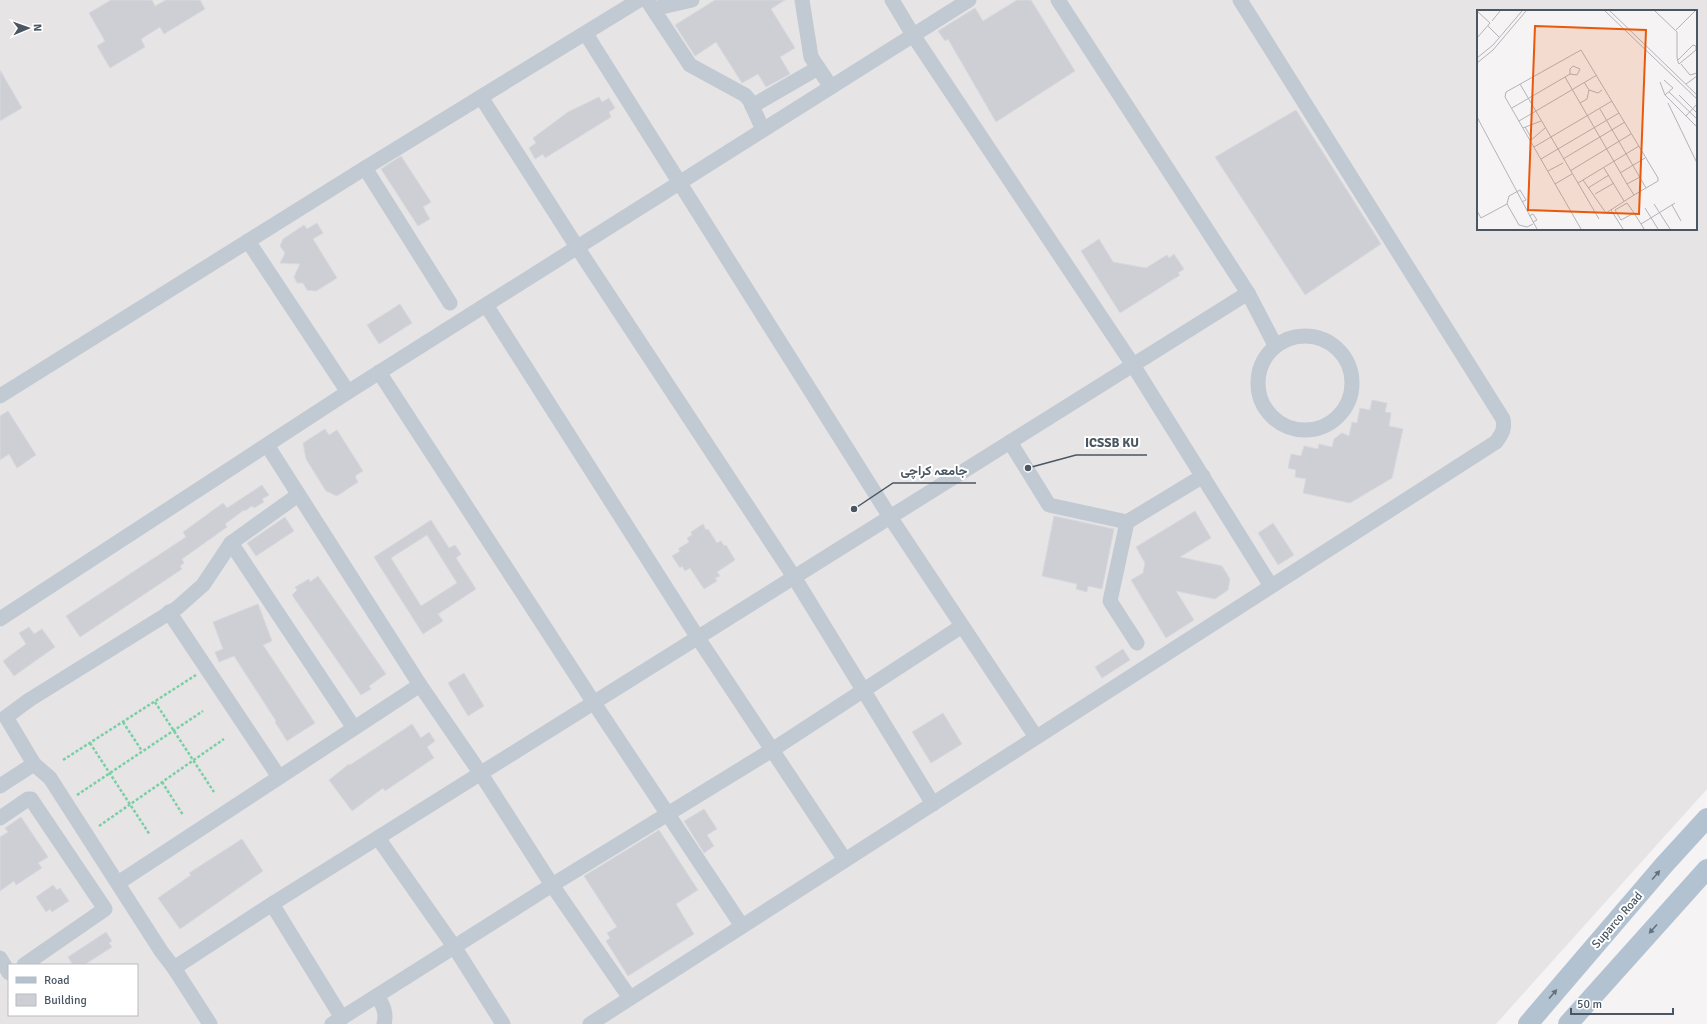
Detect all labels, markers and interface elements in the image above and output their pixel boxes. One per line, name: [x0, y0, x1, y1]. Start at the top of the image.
north arrow: [8, 8, 48, 48]
inset map: [1477, 10, 1697, 230]
text: N: [31, 24, 44, 32]
callout: ICSSB KU: [1076, 430, 1147, 455]
text: ICSSB KU: [1085, 435, 1139, 451]
callout: جامعہ کراچی: [893, 458, 976, 483]
text: جامعہ کراچی: [901, 463, 968, 480]
one-way arrow: [1652, 869, 1661, 880]
street label: Suparco Road: [1589, 889, 1646, 952]
one-way arrow: [1648, 924, 1658, 934]
legend: [8, 964, 138, 1016]
text: Road: [44, 973, 70, 988]
one-way arrow: [1548, 990, 1557, 999]
scale bar: [1571, 990, 1673, 1016]
text: Building: [44, 993, 87, 1008]
text: 50 m: [1577, 997, 1602, 1012]

